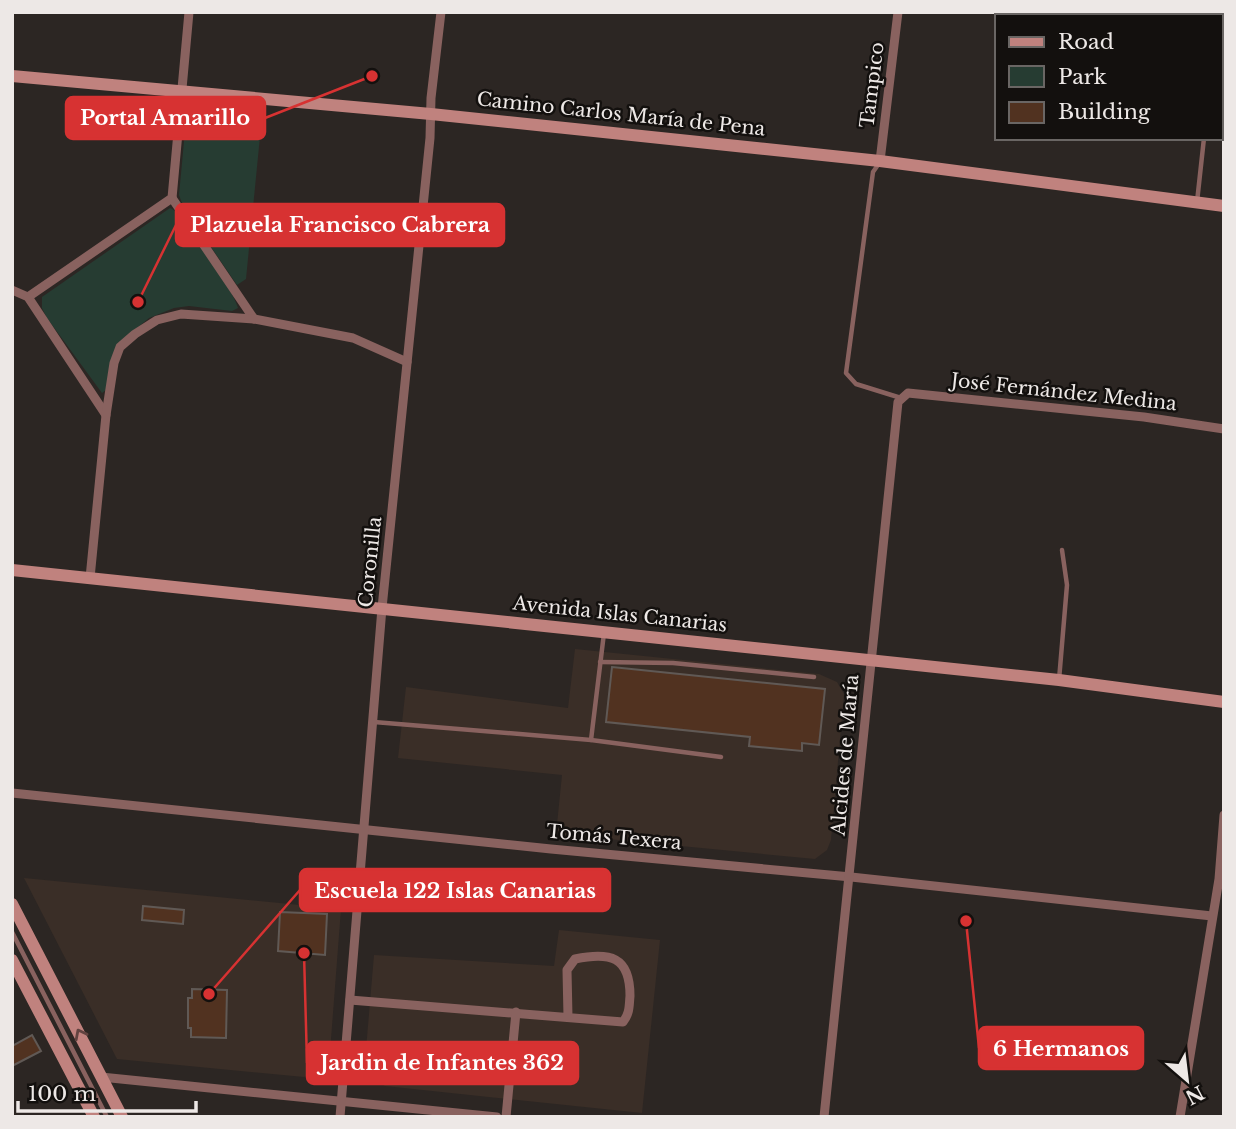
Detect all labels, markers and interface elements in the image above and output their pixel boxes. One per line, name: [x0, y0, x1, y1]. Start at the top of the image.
legend: [995, 14, 1222, 140]
text: Road: [1058, 29, 1114, 55]
street label: Tampico: [855, 41, 889, 129]
text: Park: [1058, 64, 1107, 90]
street label: Camino Carlos María de Pena: [476, 87, 767, 141]
callout: Portal Amarillo: [66, 97, 265, 139]
text: Building: [1058, 99, 1151, 125]
text: Portal Amarillo: [80, 105, 250, 131]
callout: Plazuela Francisco Cabrera: [176, 204, 504, 246]
text: Plazuela Francisco Cabrera: [190, 212, 490, 238]
street label: José Fernández Medina: [947, 368, 1178, 415]
street label: Coronilla: [354, 515, 386, 609]
street label: Avenida Islas Canarias: [511, 591, 728, 637]
street label: Alcides de María: [826, 673, 864, 838]
street label: Tomás Texera: [545, 820, 683, 854]
callout: Escuela 122 Islas Canarias: [300, 869, 610, 911]
text: Escuela 122 Islas Canarias: [314, 878, 596, 904]
callout: 6 Hermanos: [979, 1027, 1143, 1069]
one-way arrow: [74, 1029, 88, 1042]
text: 6 Hermanos: [993, 1036, 1129, 1062]
callout: Jardin de Infantes 362: [307, 1042, 578, 1084]
north arrow: [1152, 1045, 1222, 1115]
text: Jardin de Infantes 362: [316, 1050, 564, 1076]
scale bar: [18, 1070, 196, 1114]
text: N: [1181, 1080, 1208, 1109]
text: 100 m: [28, 1081, 96, 1107]

